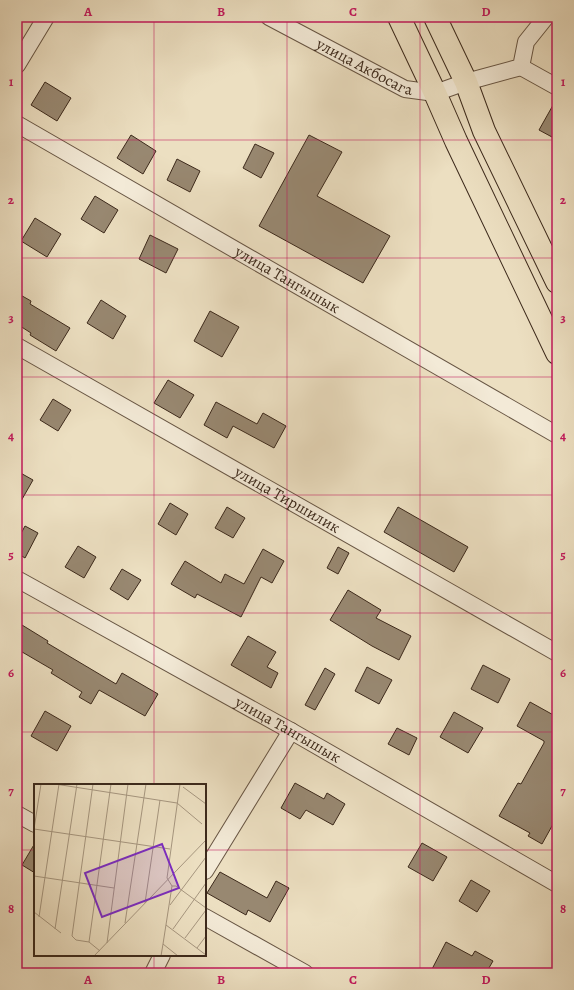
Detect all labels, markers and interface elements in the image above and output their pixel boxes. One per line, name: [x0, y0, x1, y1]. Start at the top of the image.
text: A: [83, 3, 93, 20]
text: B: [217, 3, 225, 20]
text: C: [349, 3, 357, 20]
text: D: [481, 3, 491, 20]
street label: улица Акбосага: [312, 33, 414, 101]
text: 1: [9, 73, 14, 90]
text: 1: [561, 73, 566, 90]
text: 2: [8, 191, 15, 208]
text: 2: [560, 191, 567, 208]
street label: улица Тангышык: [230, 240, 344, 319]
text: 3: [8, 309, 14, 326]
text: 3: [560, 309, 566, 326]
text: 4: [8, 427, 14, 444]
text: 4: [560, 427, 566, 444]
street label: улица Тиршилик: [230, 460, 344, 538]
text: 5: [8, 546, 14, 563]
text: 5: [560, 546, 566, 563]
text: 6: [8, 664, 14, 681]
text: 6: [560, 664, 566, 681]
street label: улица Тангышык: [230, 691, 345, 768]
text: 7: [8, 782, 14, 799]
text: 7: [560, 782, 566, 799]
inset map: [34, 784, 206, 956]
text: 8: [8, 900, 14, 917]
text: 8: [560, 900, 566, 917]
text: A: [83, 971, 93, 988]
text: B: [217, 971, 225, 988]
text: C: [349, 971, 357, 988]
text: D: [481, 971, 491, 988]

